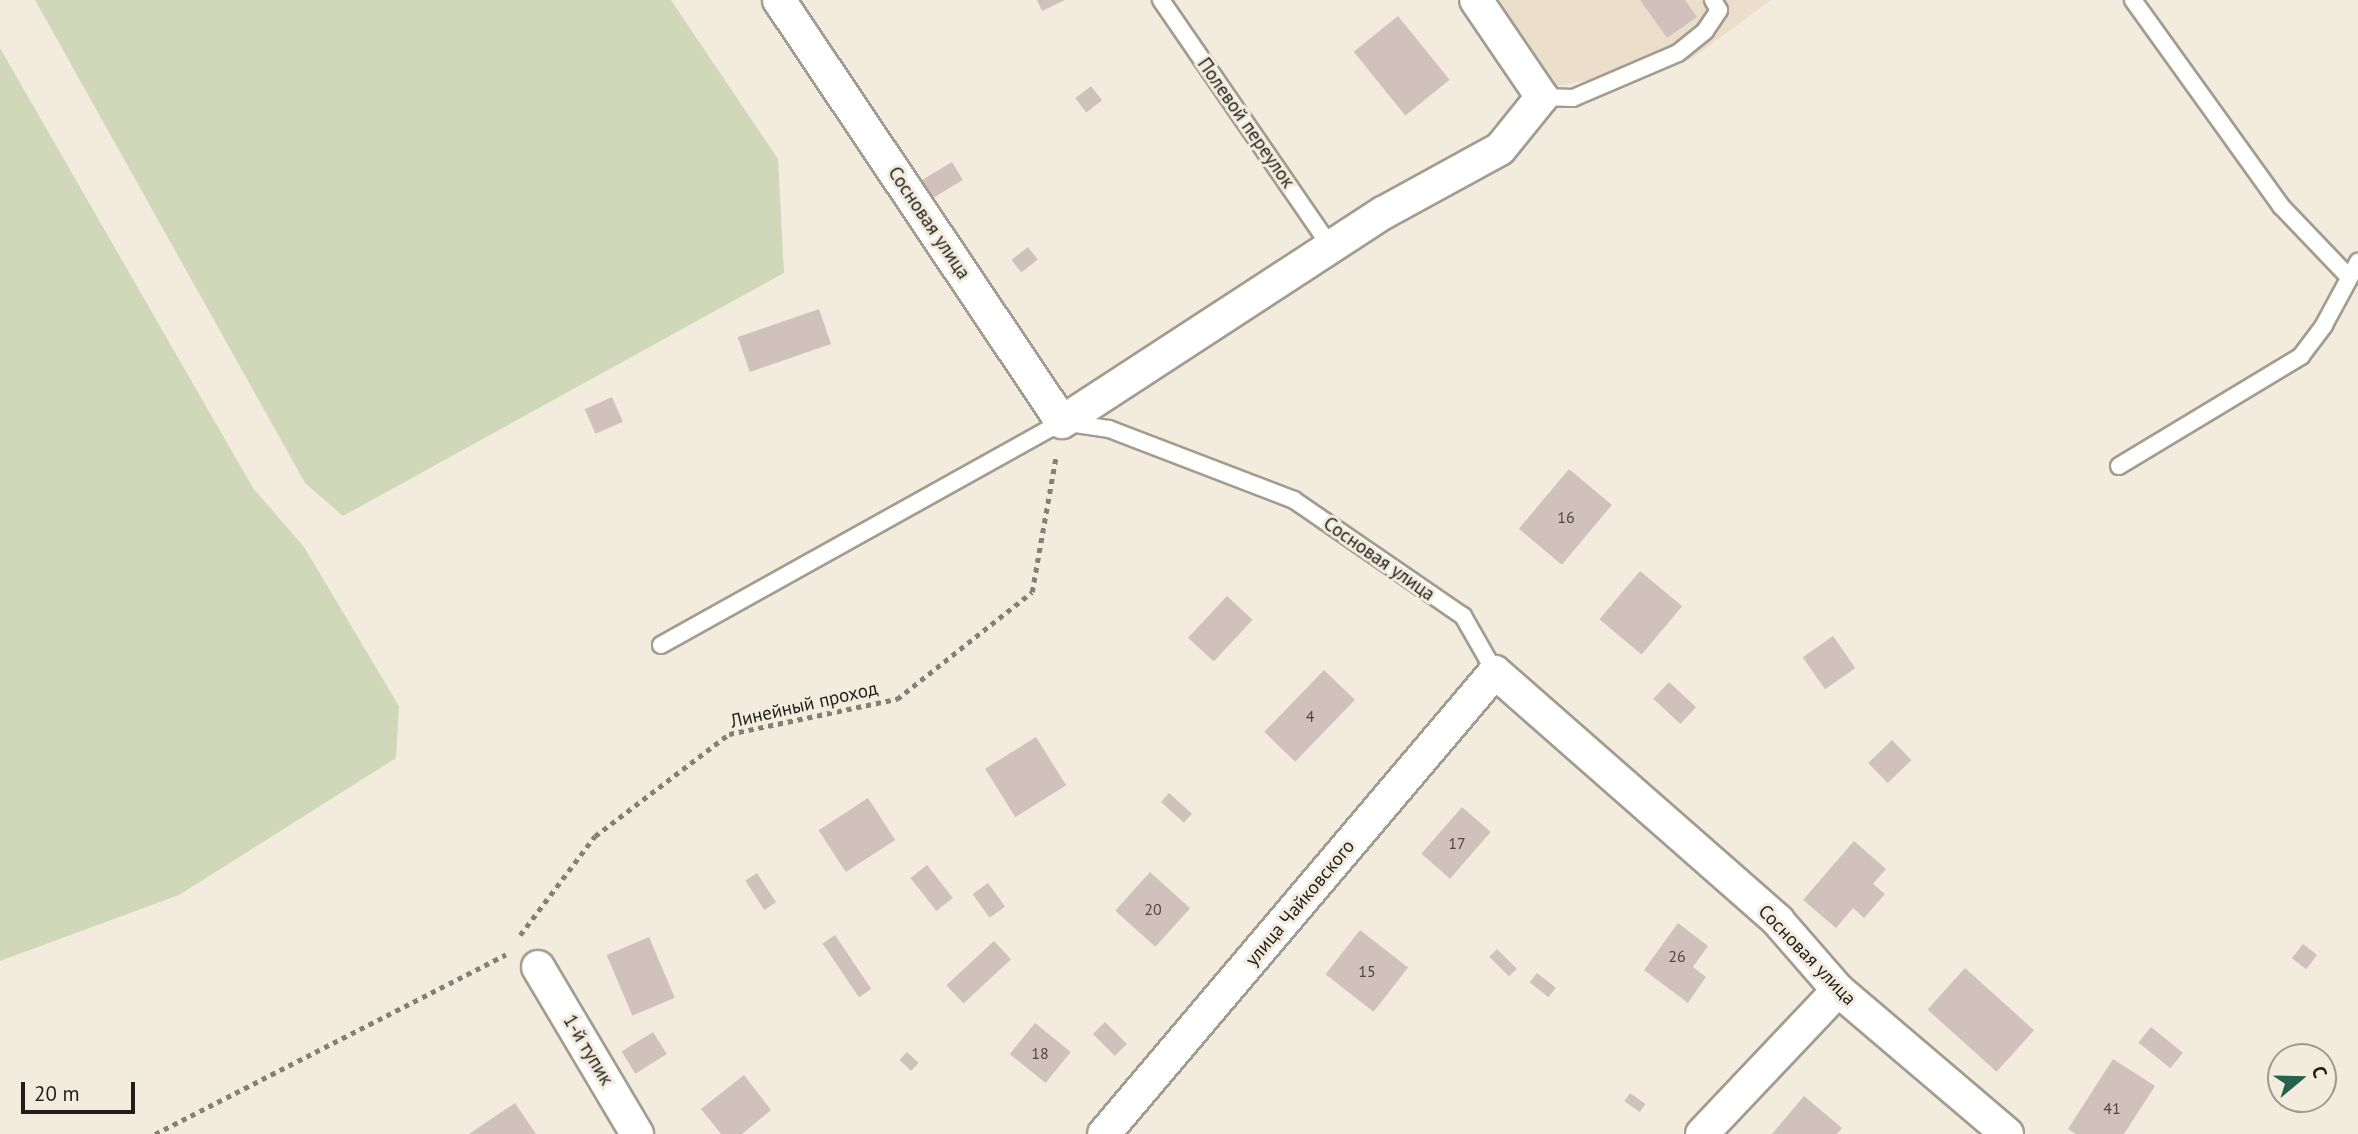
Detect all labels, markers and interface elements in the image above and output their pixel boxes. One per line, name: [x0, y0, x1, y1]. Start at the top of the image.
street label: Полевой переулок: [1193, 53, 1299, 193]
street label: Сосновая улица: [883, 162, 975, 284]
house number: 16: [1557, 507, 1575, 527]
street label: Сосновая улица: [1319, 512, 1439, 606]
street label: Линейный проход: [728, 677, 880, 733]
house number: 4: [1306, 706, 1314, 726]
house number: 17: [1448, 833, 1466, 853]
street label: улица Чайковского: [1241, 835, 1359, 971]
house number: 20: [1144, 899, 1162, 919]
street label: Сосновая улица: [1753, 900, 1861, 1010]
house number: 26: [1668, 946, 1686, 966]
house number: 15: [1358, 961, 1376, 981]
street label: 1-й тупик: [558, 1010, 618, 1090]
house number: 18: [1031, 1043, 1049, 1063]
north arrow: [2267, 1043, 2337, 1113]
text: С: [2307, 1063, 2333, 1081]
scale bar: [24, 1068, 138, 1112]
text: 20 m: [34, 1080, 80, 1107]
house number: 41: [2103, 1098, 2121, 1118]

